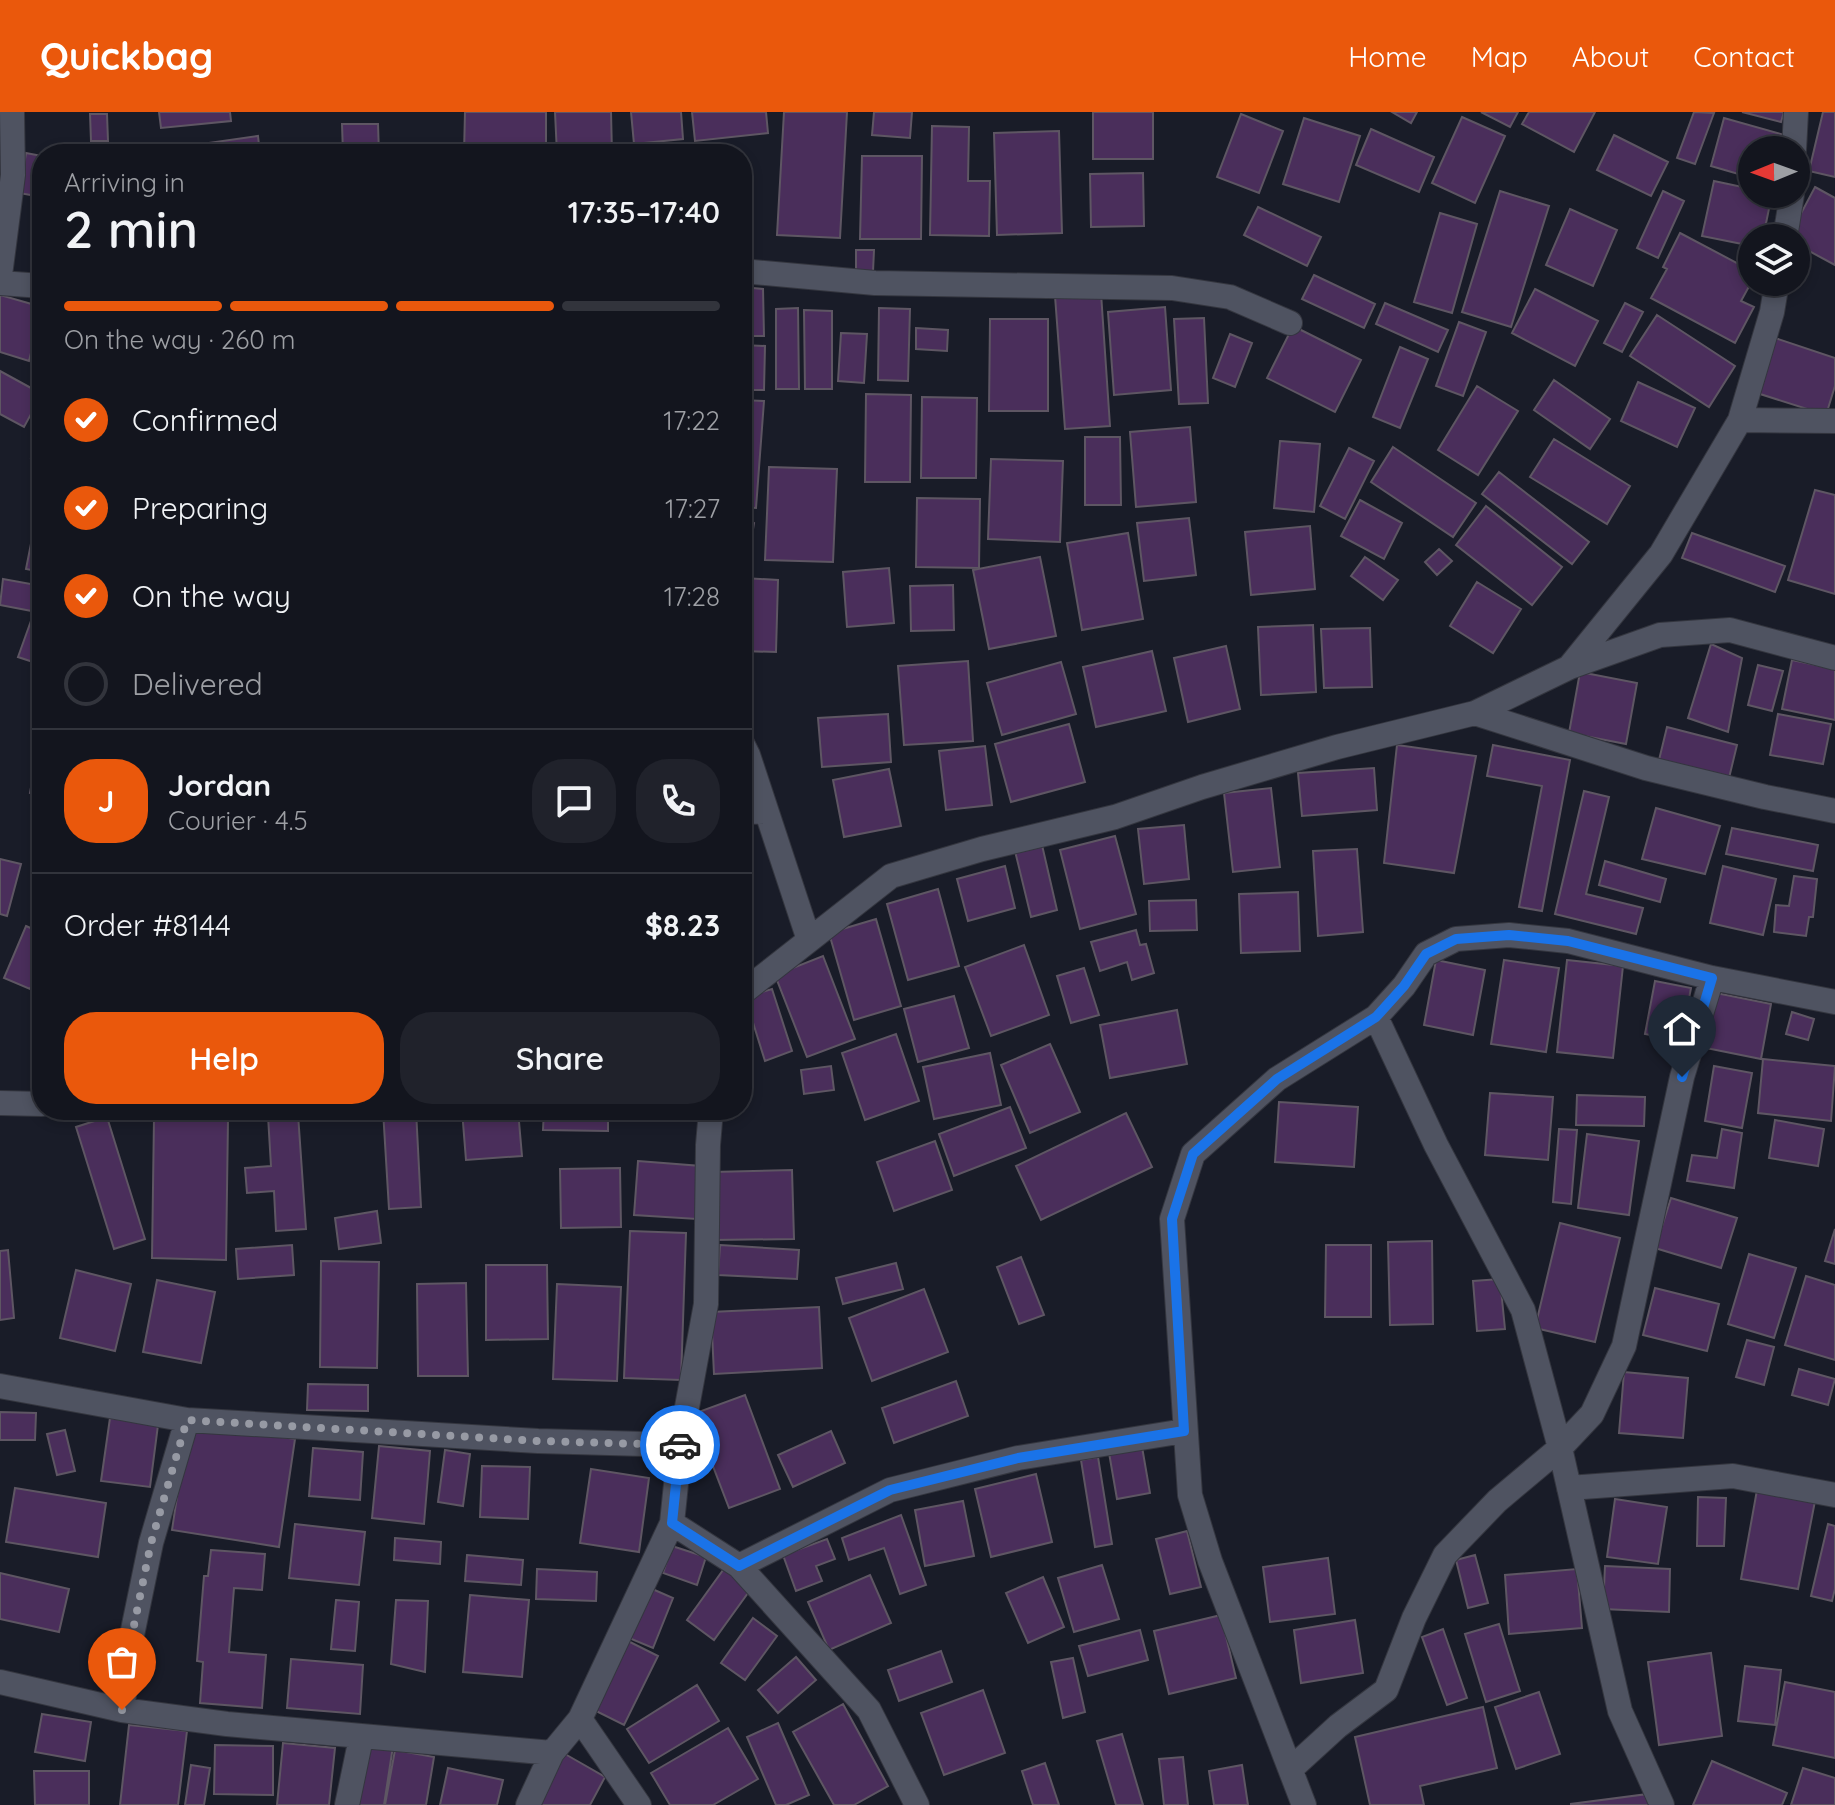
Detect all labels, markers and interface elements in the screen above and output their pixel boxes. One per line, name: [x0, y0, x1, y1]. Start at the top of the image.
text: Quickbag: [40, 32, 213, 80]
text: Home: [1348, 39, 1427, 74]
text: Map: [1471, 39, 1528, 74]
text: About: [1572, 39, 1649, 74]
text: Contact: [1693, 39, 1795, 74]
north arrow: [1738, 136, 1810, 208]
map controls: [1738, 136, 1810, 296]
text: Arriving in: [64, 166, 185, 199]
text: 17:35–17:40: [568, 193, 720, 231]
text: 2 min: [64, 196, 198, 261]
button: layers: [1738, 224, 1810, 296]
text: On the way · 260 m: [64, 323, 296, 356]
icon: check: [64, 398, 108, 442]
text: Confirmed: [132, 401, 278, 439]
text: 17:22: [663, 404, 720, 437]
icon: check: [64, 486, 108, 530]
text: Preparing: [132, 489, 268, 527]
text: 17:27: [665, 492, 720, 525]
icon: check: [64, 574, 108, 618]
text: On the way: [132, 577, 291, 615]
text: 17:28: [664, 580, 720, 613]
text: Delivered: [132, 665, 263, 703]
button: chat: [532, 759, 616, 843]
button: phone: [636, 759, 720, 843]
text: Jordan: [168, 766, 271, 804]
text: J: [98, 782, 114, 820]
text: Courier · 4.5: [168, 804, 308, 837]
text: Order #8144: [64, 906, 231, 944]
text: $8.23: [645, 906, 720, 944]
pin: [1648, 995, 1716, 1077]
icon: home: [1660, 1007, 1704, 1051]
button: Help: [64, 1012, 384, 1104]
button: Share: [400, 1012, 720, 1104]
courier: [640, 1405, 720, 1485]
icon: car: [658, 1423, 702, 1467]
pin: [88, 1628, 156, 1710]
icon: bag: [100, 1640, 144, 1684]

